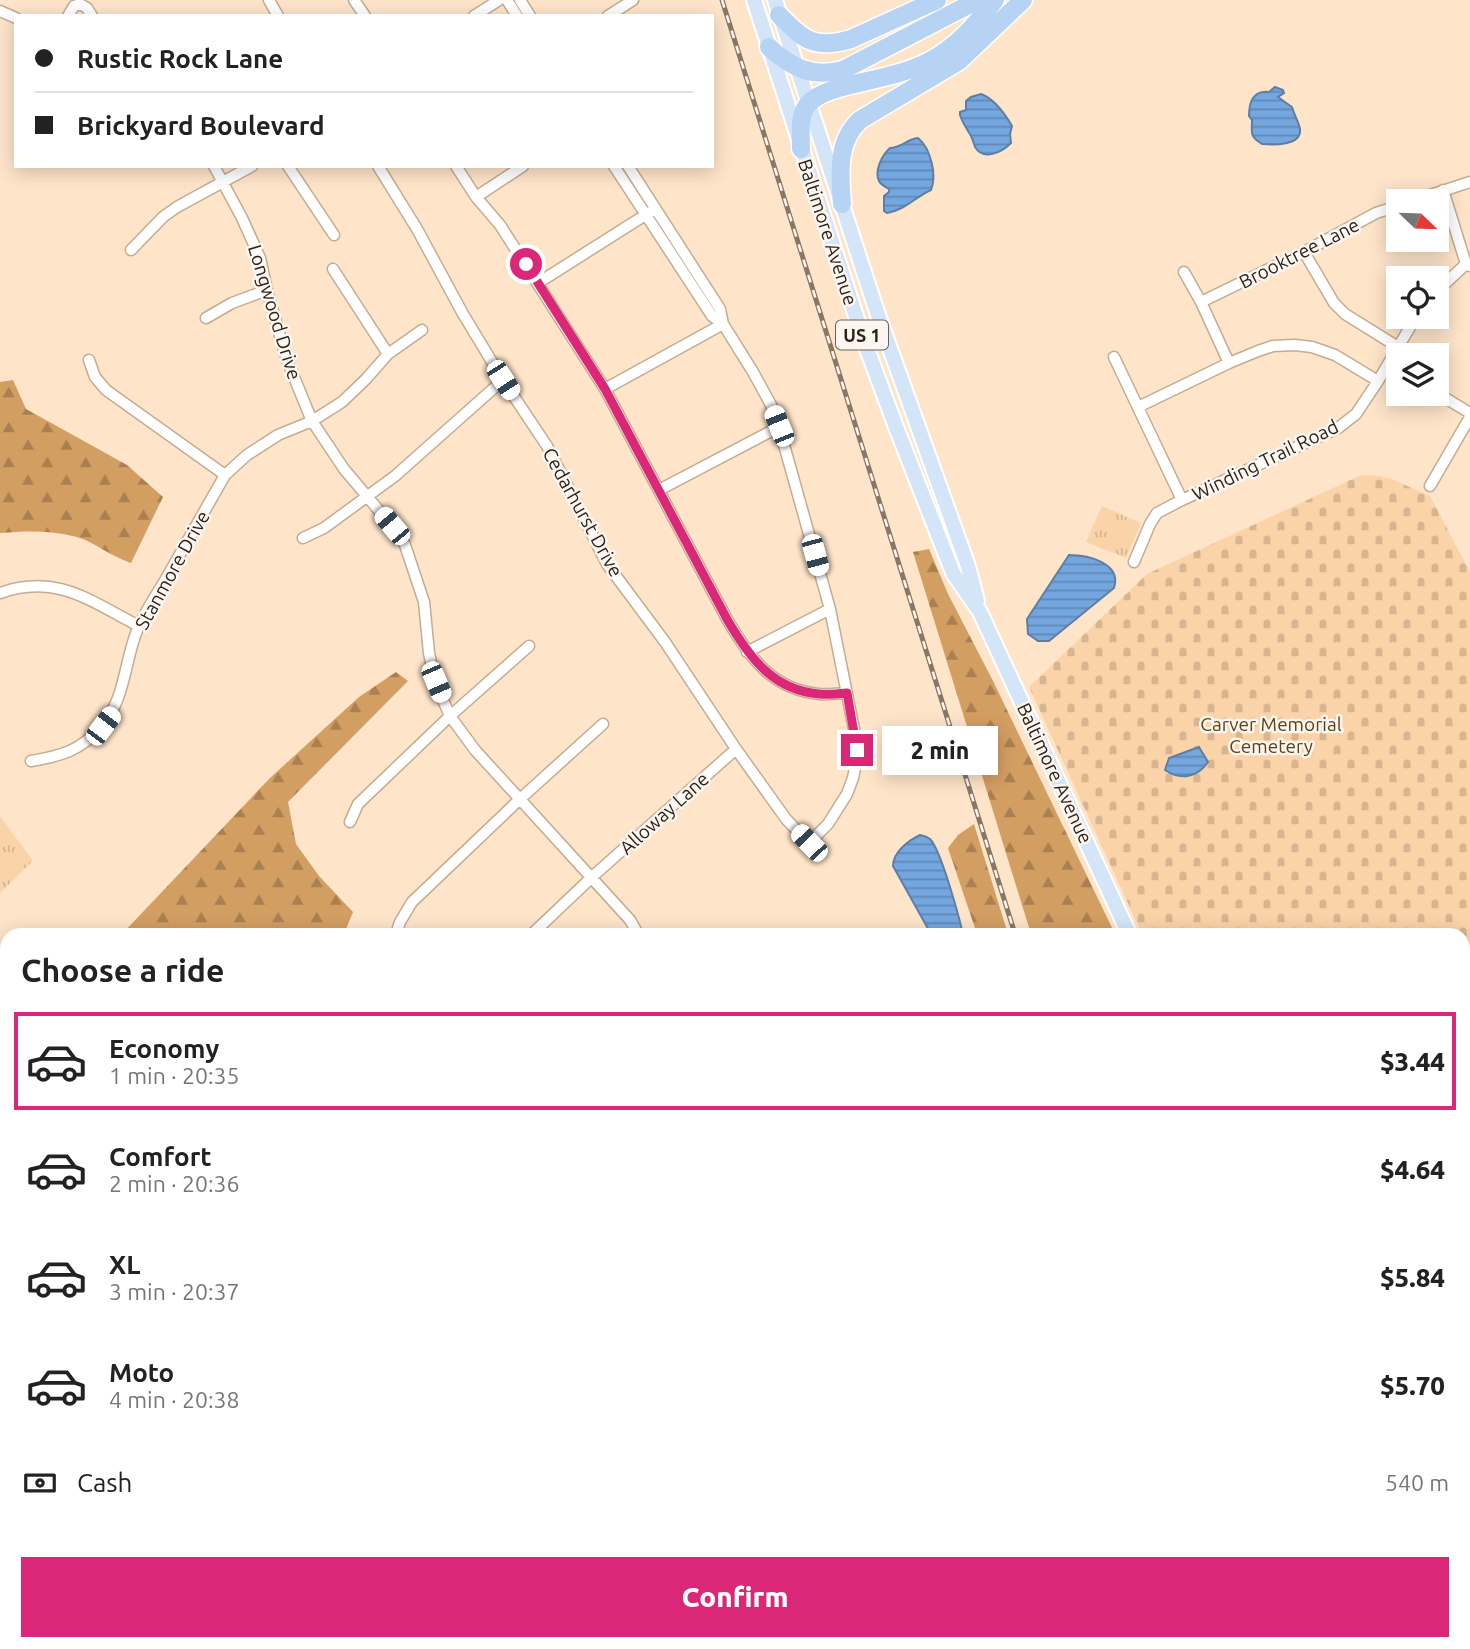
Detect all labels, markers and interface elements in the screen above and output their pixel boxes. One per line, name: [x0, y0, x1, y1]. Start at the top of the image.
text: Rustic Rock Lane: [77, 44, 283, 73]
text: Brickyard Boulevard: [77, 111, 325, 140]
street label: Baltimore Avenue: [794, 156, 862, 308]
north arrow: [1386, 189, 1449, 252]
map controls: [1386, 189, 1449, 406]
street label: Brooktree Lane: [1235, 213, 1363, 293]
street label: Longwood Drive: [244, 242, 306, 382]
route start: [510, 248, 542, 280]
button: locate: [1386, 266, 1449, 329]
road number: US 1: [836, 320, 888, 349]
button: layers: [1386, 343, 1449, 406]
car: [483, 357, 524, 403]
car: [762, 403, 797, 449]
street label: Winding Trail Road: [1188, 415, 1342, 505]
street label: Cedarhurst Drive: [538, 444, 628, 580]
car: [371, 503, 414, 549]
street label: Stanmore Drive: [130, 507, 214, 633]
car: [800, 532, 831, 578]
car: [419, 659, 454, 705]
street label: Baltimore Avenue: [1013, 699, 1097, 847]
car: [82, 703, 125, 749]
park label: Carver Memorial Cemetery: [1200, 713, 1342, 757]
callout: 2 min: [882, 726, 997, 774]
route end: [841, 734, 873, 766]
text: 2 min: [911, 738, 969, 763]
street label: Alloway Lane: [615, 767, 713, 859]
car: [787, 821, 832, 865]
text: Choose a ride: [21, 952, 224, 988]
icon: car: [25, 1030, 88, 1093]
text: Economy: [109, 1034, 219, 1063]
text: $3.44: [1380, 1047, 1445, 1076]
text: 1 min · 20:35: [109, 1063, 240, 1088]
icon: car: [25, 1138, 88, 1201]
text: Comfort: [109, 1142, 212, 1171]
text: $4.64: [1380, 1155, 1445, 1184]
text: 2 min · 20:36: [109, 1171, 240, 1196]
icon: car: [25, 1246, 88, 1309]
text: XL: [109, 1250, 140, 1279]
text: $5.84: [1380, 1263, 1445, 1292]
text: 3 min · 20:37: [109, 1279, 240, 1304]
icon: car: [25, 1354, 88, 1417]
text: Moto: [109, 1358, 174, 1387]
text: $5.70: [1380, 1371, 1445, 1400]
text: 4 min · 20:38: [109, 1387, 240, 1412]
icon: cash: [21, 1464, 59, 1502]
text: Cash: [77, 1468, 132, 1497]
text: 540 m: [1385, 1470, 1449, 1495]
button: Confirm: [21, 1557, 1449, 1637]

